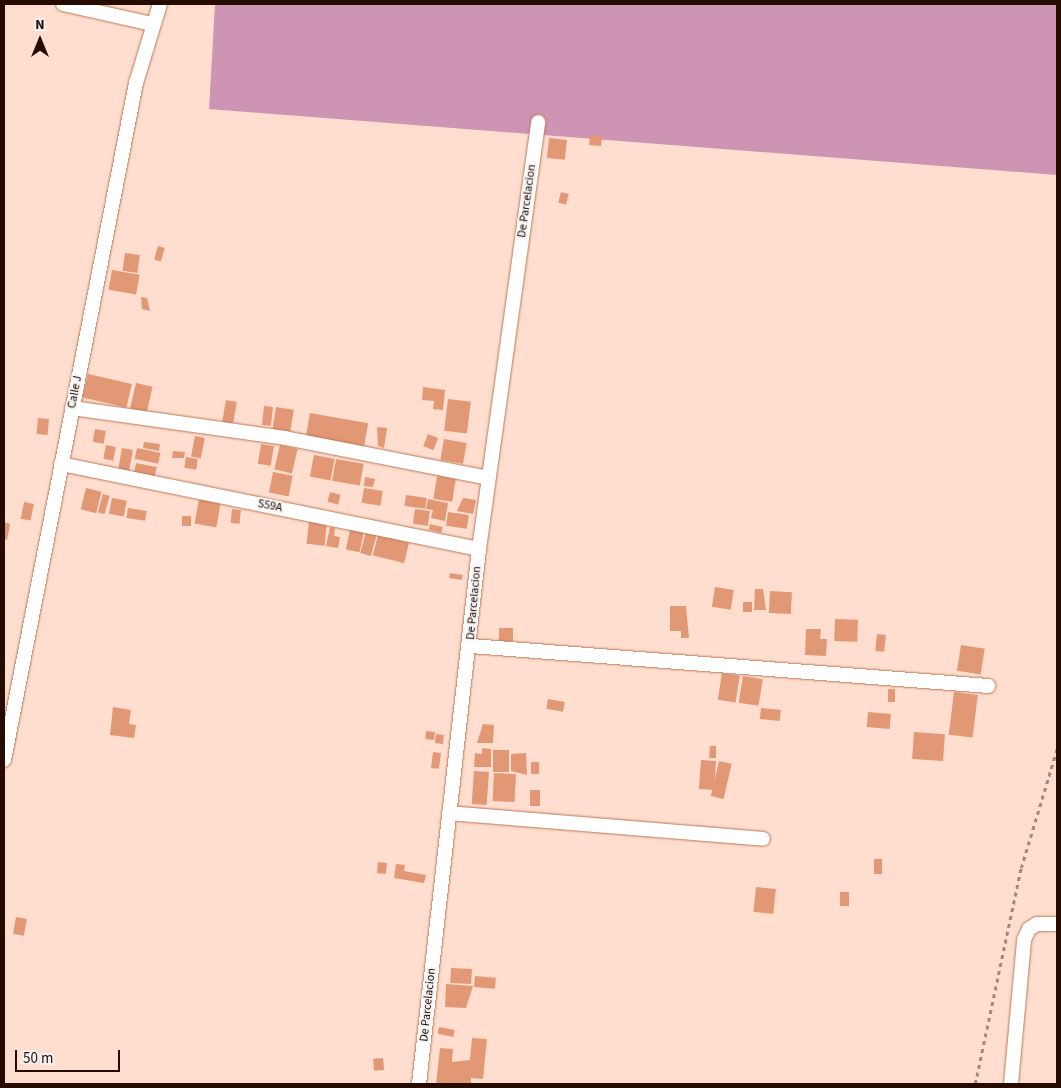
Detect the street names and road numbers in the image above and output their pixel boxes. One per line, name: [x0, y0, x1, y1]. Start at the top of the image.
street label: De Parcelacion: [515, 163, 539, 239]
street label: Calle J: [65, 374, 85, 410]
street label: S59A: [256, 497, 284, 515]
street label: De Parcelacion: [464, 566, 484, 640]
street label: De Parcelacion: [417, 968, 439, 1042]

